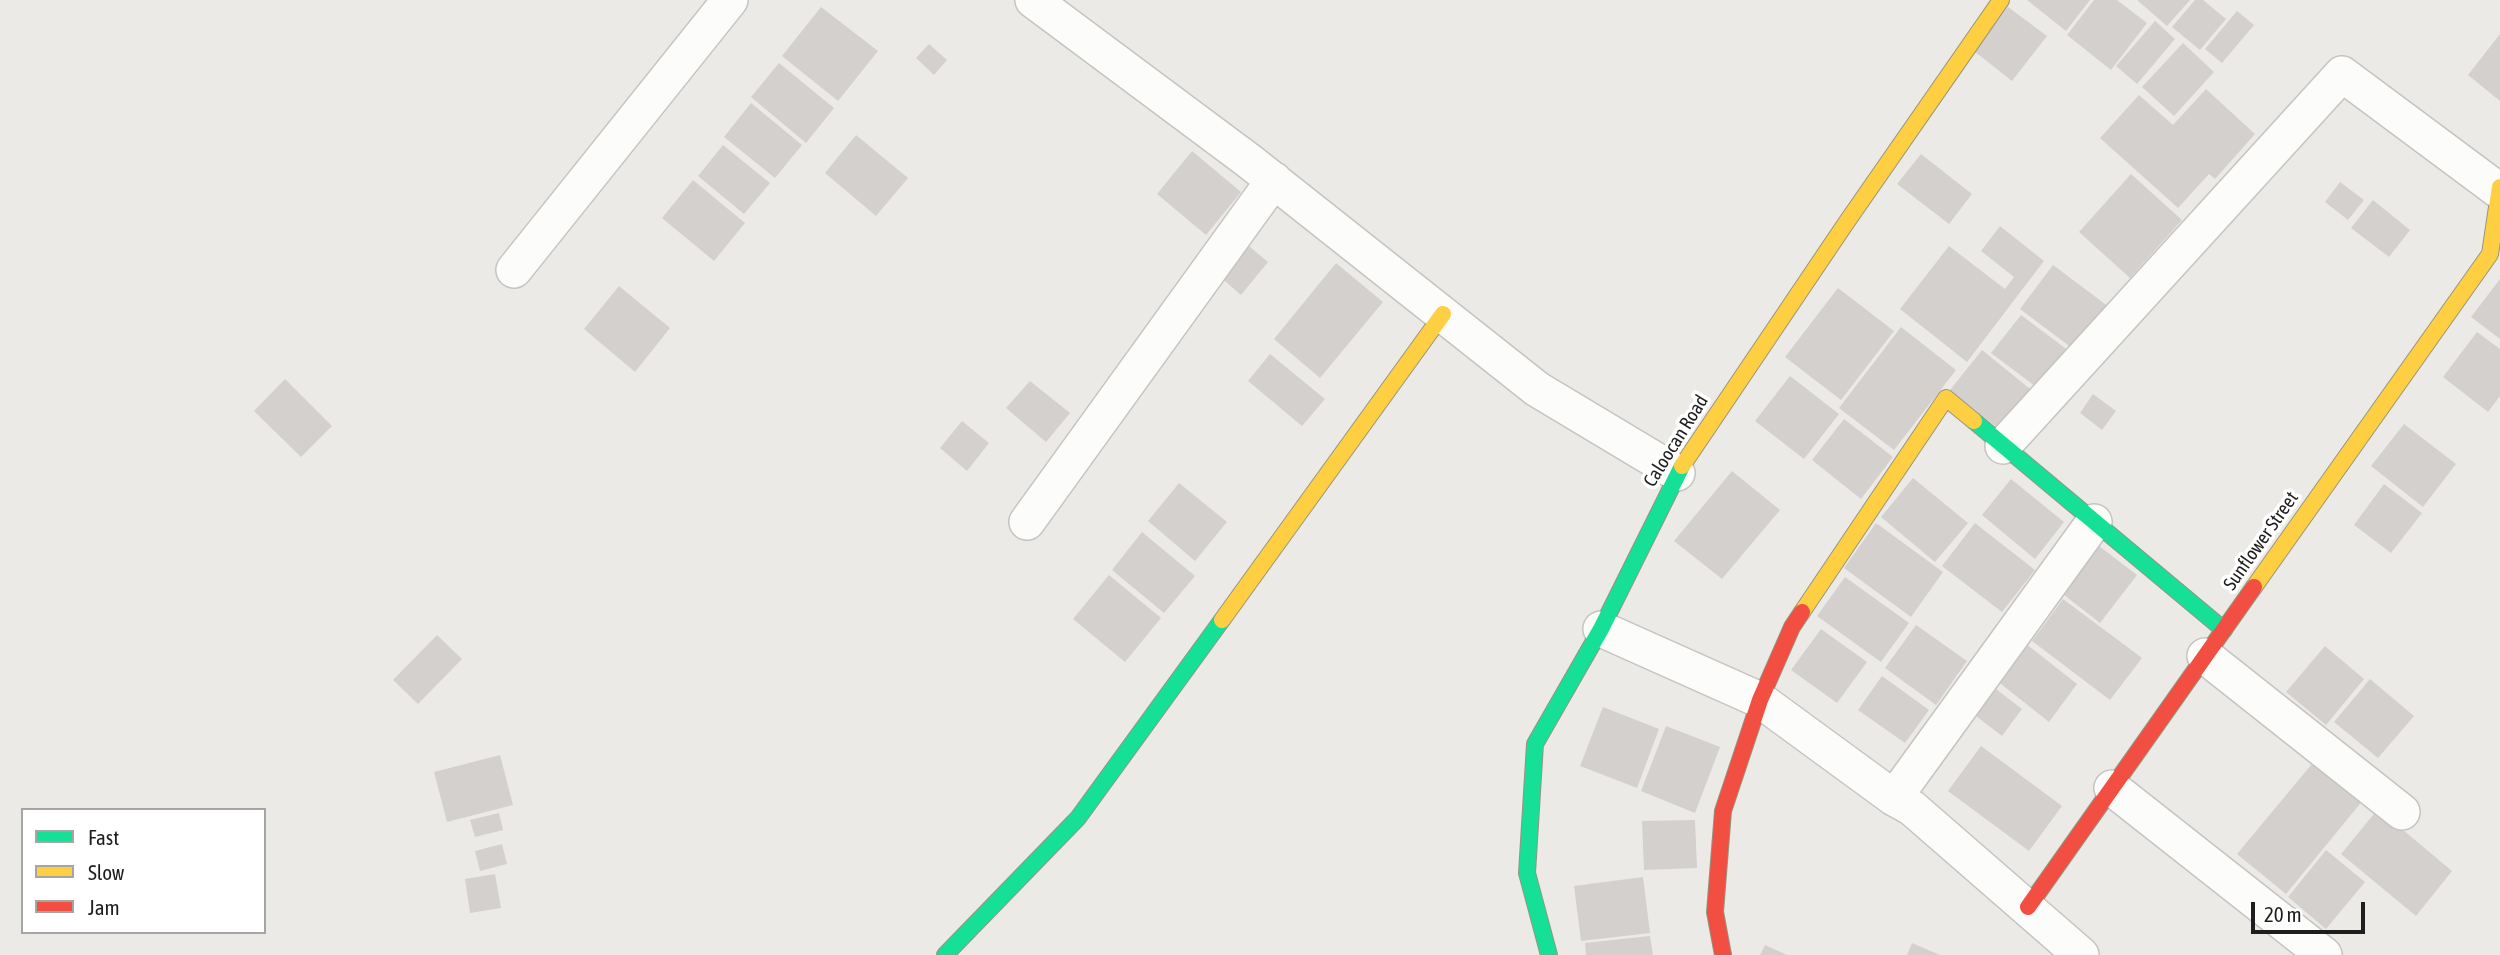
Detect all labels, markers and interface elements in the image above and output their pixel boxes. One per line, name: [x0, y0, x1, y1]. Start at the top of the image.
street label: Caloocan Road: [1639, 391, 1713, 491]
street label: Sunflower Street: [2219, 487, 2303, 595]
legend: [21, 808, 266, 934]
text: Fast: [88, 825, 119, 849]
text: Slow: [88, 860, 124, 884]
scale bar: [2255, 888, 2369, 932]
text: Jam: [88, 895, 120, 919]
text: 20 m: [2264, 902, 2302, 926]

